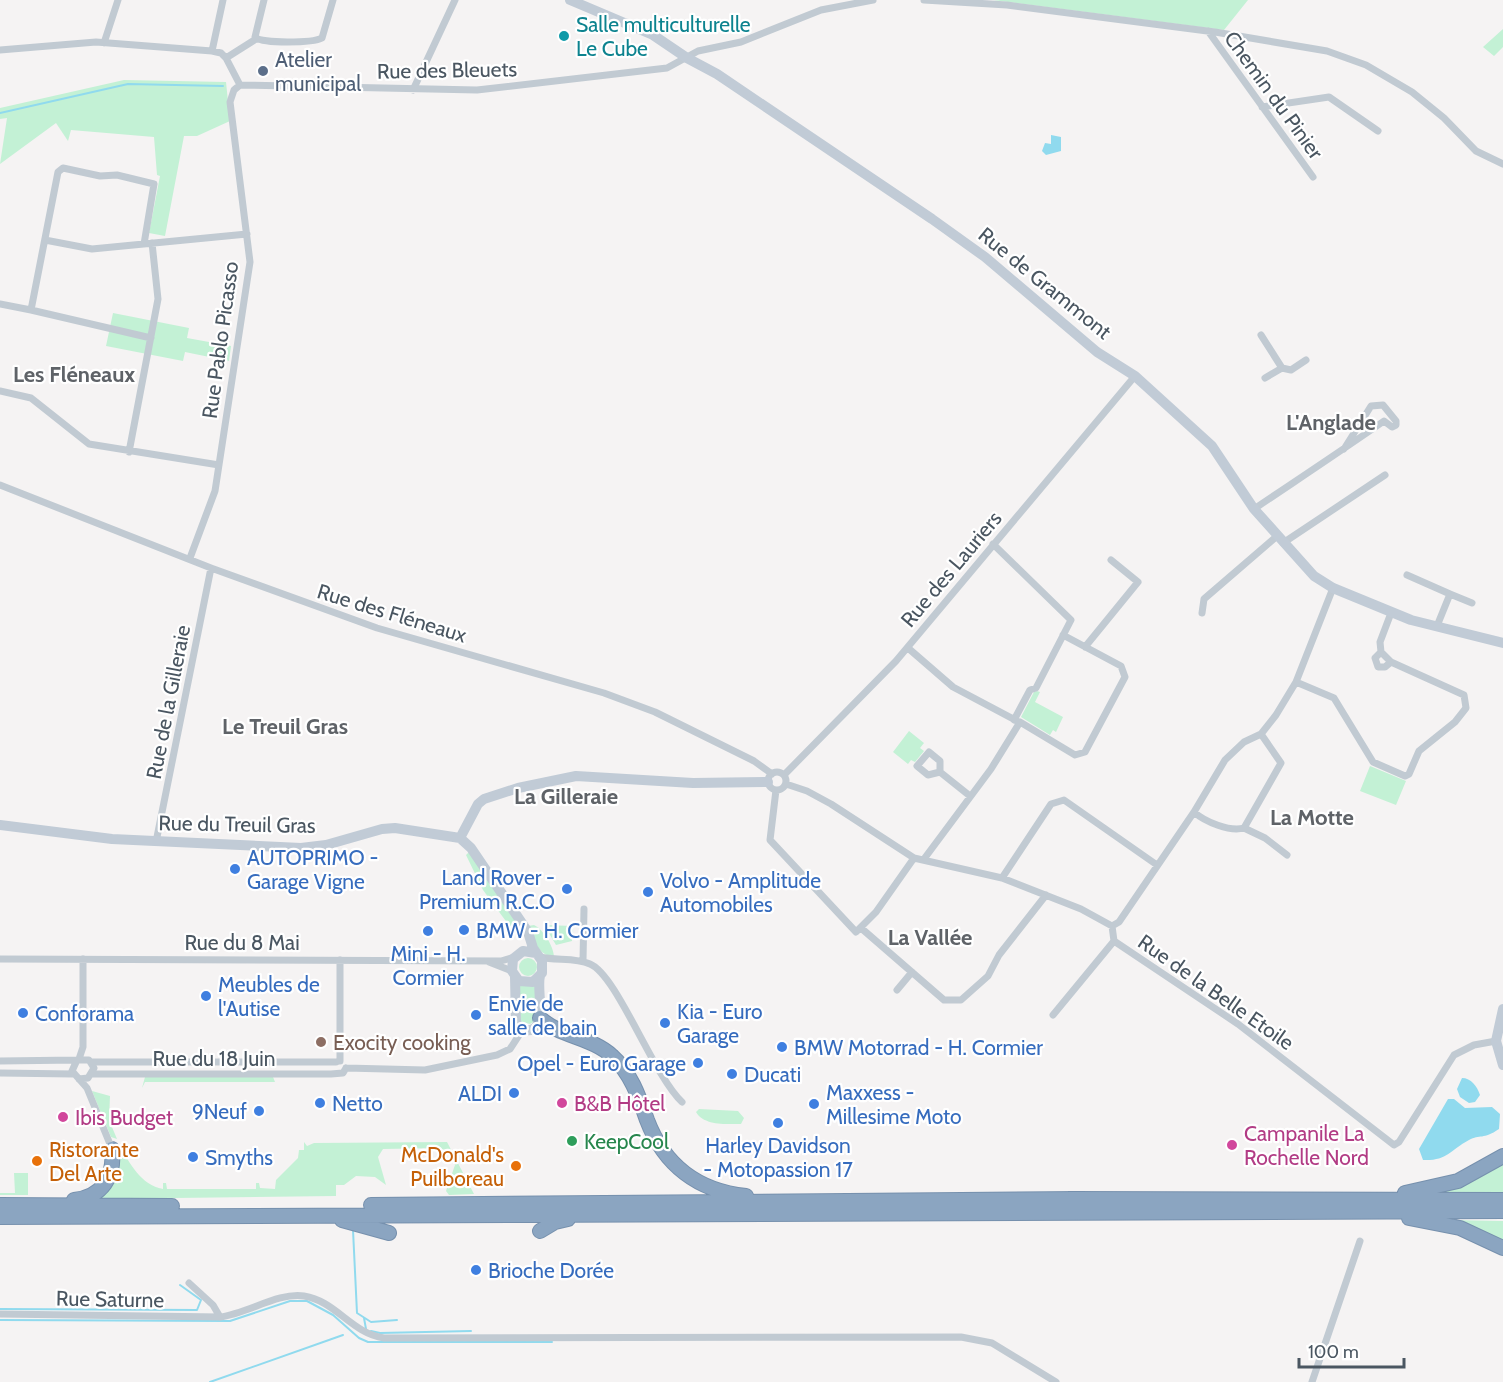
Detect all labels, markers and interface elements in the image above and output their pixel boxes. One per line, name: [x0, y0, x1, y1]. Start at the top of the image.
place label: Salle multiculturelle Le Cube: [576, 12, 751, 61]
street label: Chemin du Pinier: [1219, 26, 1329, 164]
marker: Salle multiculturelle Le Cube: [557, 29, 571, 43]
place label: Atelier municipal: [275, 47, 361, 96]
street label: Rue des Bleuets: [377, 56, 518, 84]
marker: Atelier municipal: [256, 64, 270, 78]
street label: Rue de Grammont: [974, 222, 1116, 344]
street label: Rue Pablo Picasso: [197, 260, 243, 420]
district label: Les Fléneaux: [13, 361, 135, 388]
district label: L'Anglade: [1286, 409, 1376, 436]
street label: Rue des Lauriers: [895, 506, 1007, 632]
street label: Rue des Fléneaux: [314, 578, 470, 648]
street label: Rue de la Gilleraie: [141, 623, 195, 781]
district label: Le Treuil Gras: [222, 713, 348, 740]
district label: La Gilleraie: [514, 783, 618, 810]
district label: La Motte: [1270, 804, 1354, 831]
street label: Rue du Treuil Gras: [158, 810, 316, 838]
place label: AUTOPRIMO - Garage Vigne: [247, 845, 378, 894]
marker: AUTOPRIMO - Garage Vigne: [228, 862, 242, 876]
place label: Land Rover - Premium R.C.O: [419, 865, 555, 914]
place label: Volvo - Amplitude Automobiles: [660, 868, 821, 917]
marker: Land Rover - Premium R.C.O: [560, 882, 574, 896]
marker: Volvo - Amplitude Automobiles: [641, 885, 655, 899]
place label: BMW - H. Cormier: [476, 918, 639, 943]
marker: BMW - H. Cormier: [457, 923, 471, 937]
marker: Mini - H. Cormier: [421, 924, 435, 938]
district label: La Vallée: [888, 924, 972, 951]
street label: Rue de la Belle Etoile: [1133, 929, 1299, 1055]
street label: Rue du 8 Mai: [184, 930, 300, 955]
place label: Mini - H. Cormier: [390, 941, 466, 990]
place label: Meubles de l'Autise: [218, 972, 320, 1021]
marker: Meubles de l'Autise: [199, 989, 213, 1003]
place label: Envie de salle de bain: [488, 991, 597, 1040]
place label: Kia - Euro Garage: [677, 999, 762, 1048]
place label: Conforama: [35, 1001, 134, 1026]
marker: Conforama: [16, 1006, 30, 1020]
marker: Envie de salle de bain: [469, 1008, 483, 1022]
marker: Kia - Euro Garage: [658, 1016, 672, 1030]
place label: Exocity cooking: [333, 1030, 471, 1055]
marker: Exocity cooking: [314, 1035, 328, 1049]
place label: BMW Motorrad - H. Cormier: [794, 1035, 1043, 1060]
marker: BMW Motorrad - H. Cormier: [775, 1040, 789, 1054]
street label: Rue du 18 Juin: [153, 1046, 275, 1071]
place label: Opel - Euro Garage: [517, 1051, 686, 1076]
marker: Opel - Euro Garage: [691, 1056, 705, 1070]
place label: Ducati: [744, 1062, 801, 1087]
marker: Ducati: [725, 1067, 739, 1081]
place label: Maxxess - Millesime Moto: [826, 1080, 962, 1129]
place label: ALDI: [458, 1081, 502, 1106]
marker: ALDI: [507, 1086, 521, 1100]
place label: Netto: [332, 1091, 383, 1116]
place label: B&B Hôtel: [574, 1091, 665, 1116]
marker: Netto: [313, 1096, 327, 1110]
marker: B&B Hôtel: [555, 1096, 569, 1110]
marker: Maxxess - Millesime Moto: [807, 1097, 821, 1111]
place label: 9Neuf: [192, 1099, 247, 1124]
marker: 9Neuf: [252, 1104, 266, 1118]
place label: Ibis Budget: [75, 1105, 173, 1130]
marker: Ibis Budget: [56, 1110, 70, 1124]
marker: Harley Davidson - Motopassion 17: [771, 1116, 785, 1130]
place label: Campanile La Rochelle Nord: [1244, 1121, 1369, 1170]
place label: KeepCool: [584, 1129, 669, 1154]
place label: Harley Davidson - Motopassion 17: [703, 1133, 853, 1182]
marker: KeepCool: [565, 1134, 579, 1148]
place label: Ristorante Del Arte: [49, 1137, 139, 1186]
marker: Campanile La Rochelle Nord: [1225, 1138, 1239, 1152]
place label: McDonald's Puilboreau: [401, 1142, 504, 1191]
place label: Smyths: [205, 1145, 273, 1170]
marker: Smyths: [186, 1150, 200, 1164]
marker: Ristorante Del Arte: [30, 1154, 44, 1168]
marker: McDonald's Puilboreau: [509, 1159, 523, 1173]
place label: Brioche Dorée: [488, 1258, 614, 1283]
marker: Brioche Dorée: [469, 1263, 483, 1277]
street label: Rue Saturne: [56, 1286, 165, 1312]
scale bar: [1299, 1331, 1404, 1369]
text: 100 m: [1308, 1341, 1359, 1363]

